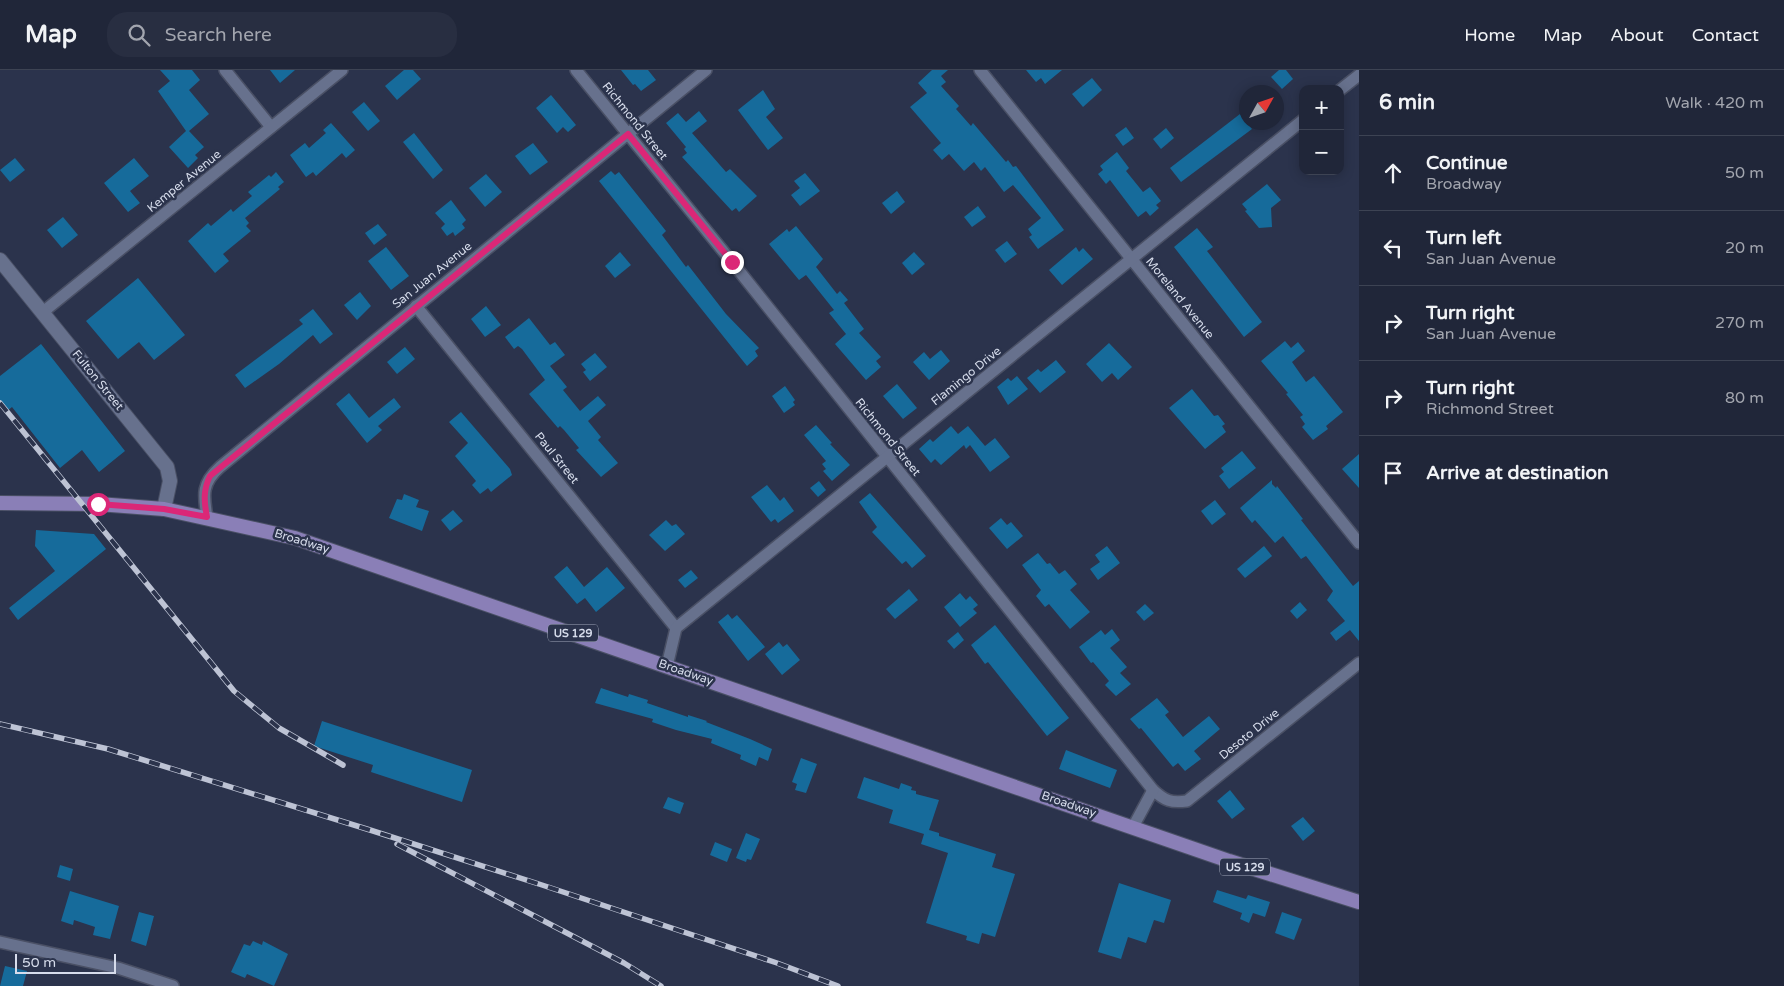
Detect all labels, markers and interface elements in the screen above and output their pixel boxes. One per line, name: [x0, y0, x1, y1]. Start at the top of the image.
search box: [107, 12, 457, 57]
text: Map: [25, 20, 77, 49]
icon: search: [125, 21, 153, 49]
text: Search here: [165, 24, 272, 46]
text: Home: [1464, 24, 1515, 46]
text: Map: [1543, 24, 1582, 46]
text: About: [1610, 24, 1664, 46]
text: Contact: [1692, 24, 1759, 46]
street label: Richmond Street: [599, 79, 671, 163]
north arrow: [1239, 85, 1284, 130]
map controls: [1299, 85, 1344, 175]
button: +: [1299, 85, 1344, 130]
text: 6 min: [1379, 90, 1435, 115]
text: Walk · 420 m: [1665, 93, 1764, 113]
button: −: [1299, 130, 1344, 175]
street label: Kemper Avenue: [144, 147, 224, 215]
text: Continue: [1426, 152, 1508, 174]
icon: ahead: [1379, 159, 1407, 187]
text: 50 m: [1725, 163, 1764, 183]
text: Broadway: [1426, 174, 1502, 194]
text: Turn left: [1426, 227, 1502, 249]
icon: left: [1379, 234, 1407, 262]
text: 20 m: [1725, 238, 1764, 258]
street label: San Juan Avenue: [390, 239, 474, 311]
text: San Juan Avenue: [1426, 249, 1556, 269]
route end: [721, 251, 744, 274]
street label: Moreland Avenue: [1143, 255, 1217, 342]
text: Turn right: [1426, 302, 1514, 324]
icon: right: [1379, 309, 1407, 337]
text: 270 m: [1715, 313, 1764, 333]
text: San Juan Avenue: [1426, 324, 1556, 344]
street label: Flamingo Drive: [928, 343, 1004, 408]
street label: Fulton Street: [69, 347, 127, 413]
text: Turn right: [1426, 377, 1514, 399]
icon: right: [1379, 384, 1407, 412]
text: 80 m: [1725, 388, 1764, 408]
street label: Richmond Street: [852, 395, 924, 479]
text: Richmond Street: [1426, 399, 1554, 419]
street label: Paul Street: [532, 429, 582, 487]
icon: arrive: [1379, 459, 1407, 487]
text: Arrive at destination: [1426, 462, 1609, 484]
route start: [87, 493, 110, 516]
street label: Broadway: [273, 526, 332, 556]
road number: US 129: [548, 624, 598, 642]
street label: Broadway: [657, 656, 716, 688]
street label: Desoto Drive: [1216, 705, 1282, 762]
street label: Broadway: [1040, 788, 1099, 820]
road number: US 129: [1220, 859, 1270, 876]
scale bar: [15, 951, 116, 974]
text: 50 m: [22, 954, 56, 971]

